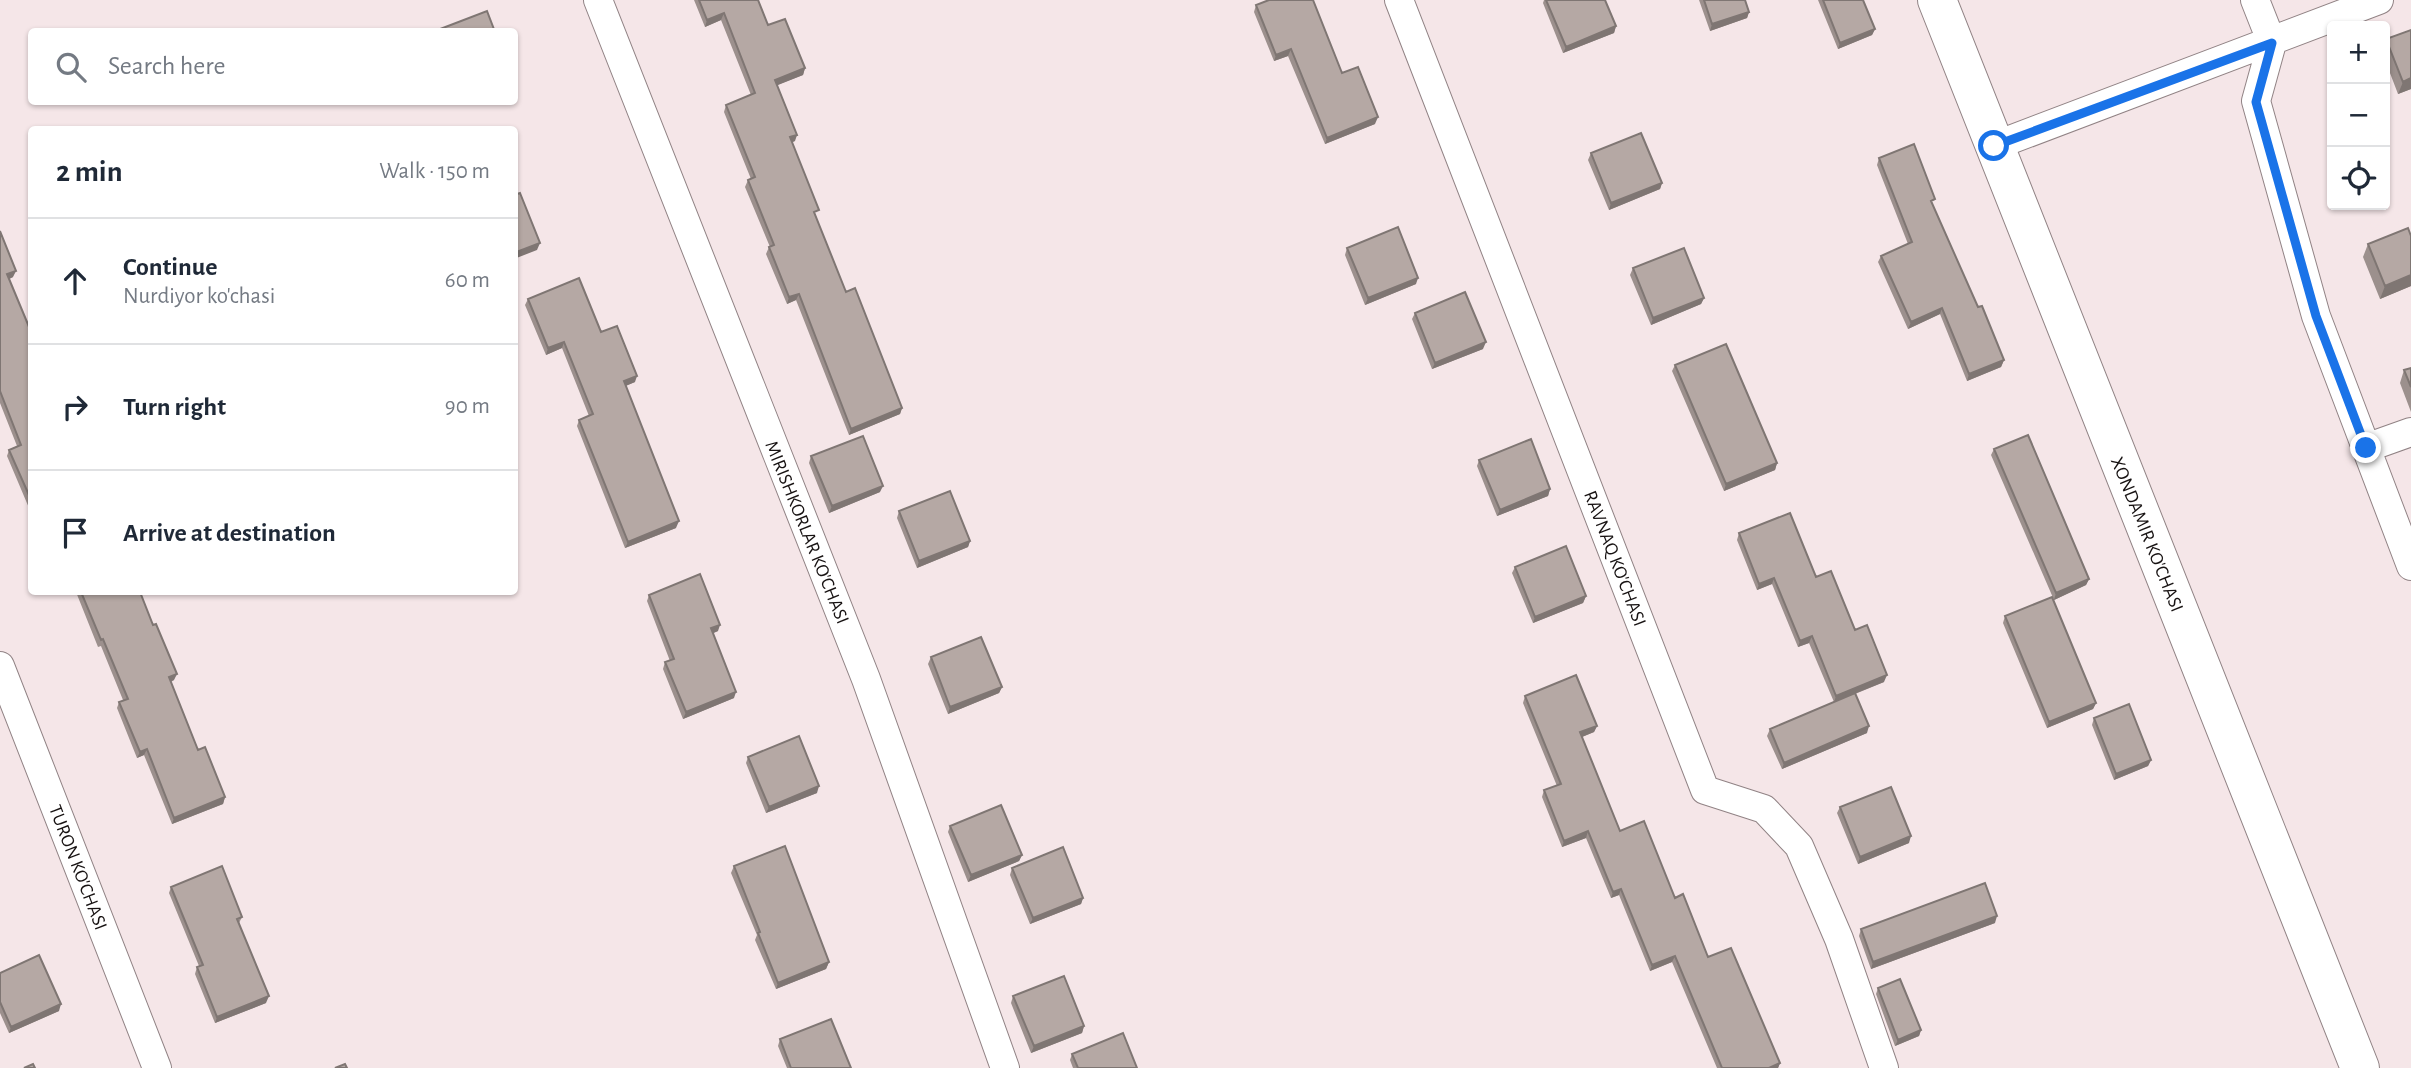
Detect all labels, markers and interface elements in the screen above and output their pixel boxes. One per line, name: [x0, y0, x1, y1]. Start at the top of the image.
map controls: [2327, 21, 2390, 210]
button: +: [2327, 21, 2390, 84]
search box: [28, 28, 518, 105]
icon: search: [52, 48, 90, 86]
text: Search here: [108, 53, 226, 79]
button: −: [2327, 84, 2390, 147]
route start: [1978, 130, 2009, 161]
button: locate: [2327, 147, 2390, 210]
text: 2 min: [56, 157, 123, 187]
text: Walk · 150 m: [379, 160, 490, 183]
text: Continue: [123, 254, 218, 280]
icon: ahead: [56, 262, 94, 300]
text: 60 m: [445, 269, 490, 292]
text: Nurdiyor ko'chasi: [123, 285, 275, 308]
icon: right: [56, 388, 94, 426]
text: Turn right: [123, 394, 226, 420]
text: 90 m: [445, 395, 490, 418]
route end: [2350, 432, 2381, 463]
street label: MIRISHKORLAR KO'CHASI: [761, 438, 852, 627]
street label: XONDAMIR KO'CHASI: [2107, 454, 2186, 615]
street label: RAVNAQ KO'CHASI: [1580, 488, 1649, 629]
icon: arrive: [56, 514, 94, 552]
text: Arrive at destination: [123, 520, 336, 546]
street label: TURON KO'CHASI: [45, 802, 110, 933]

